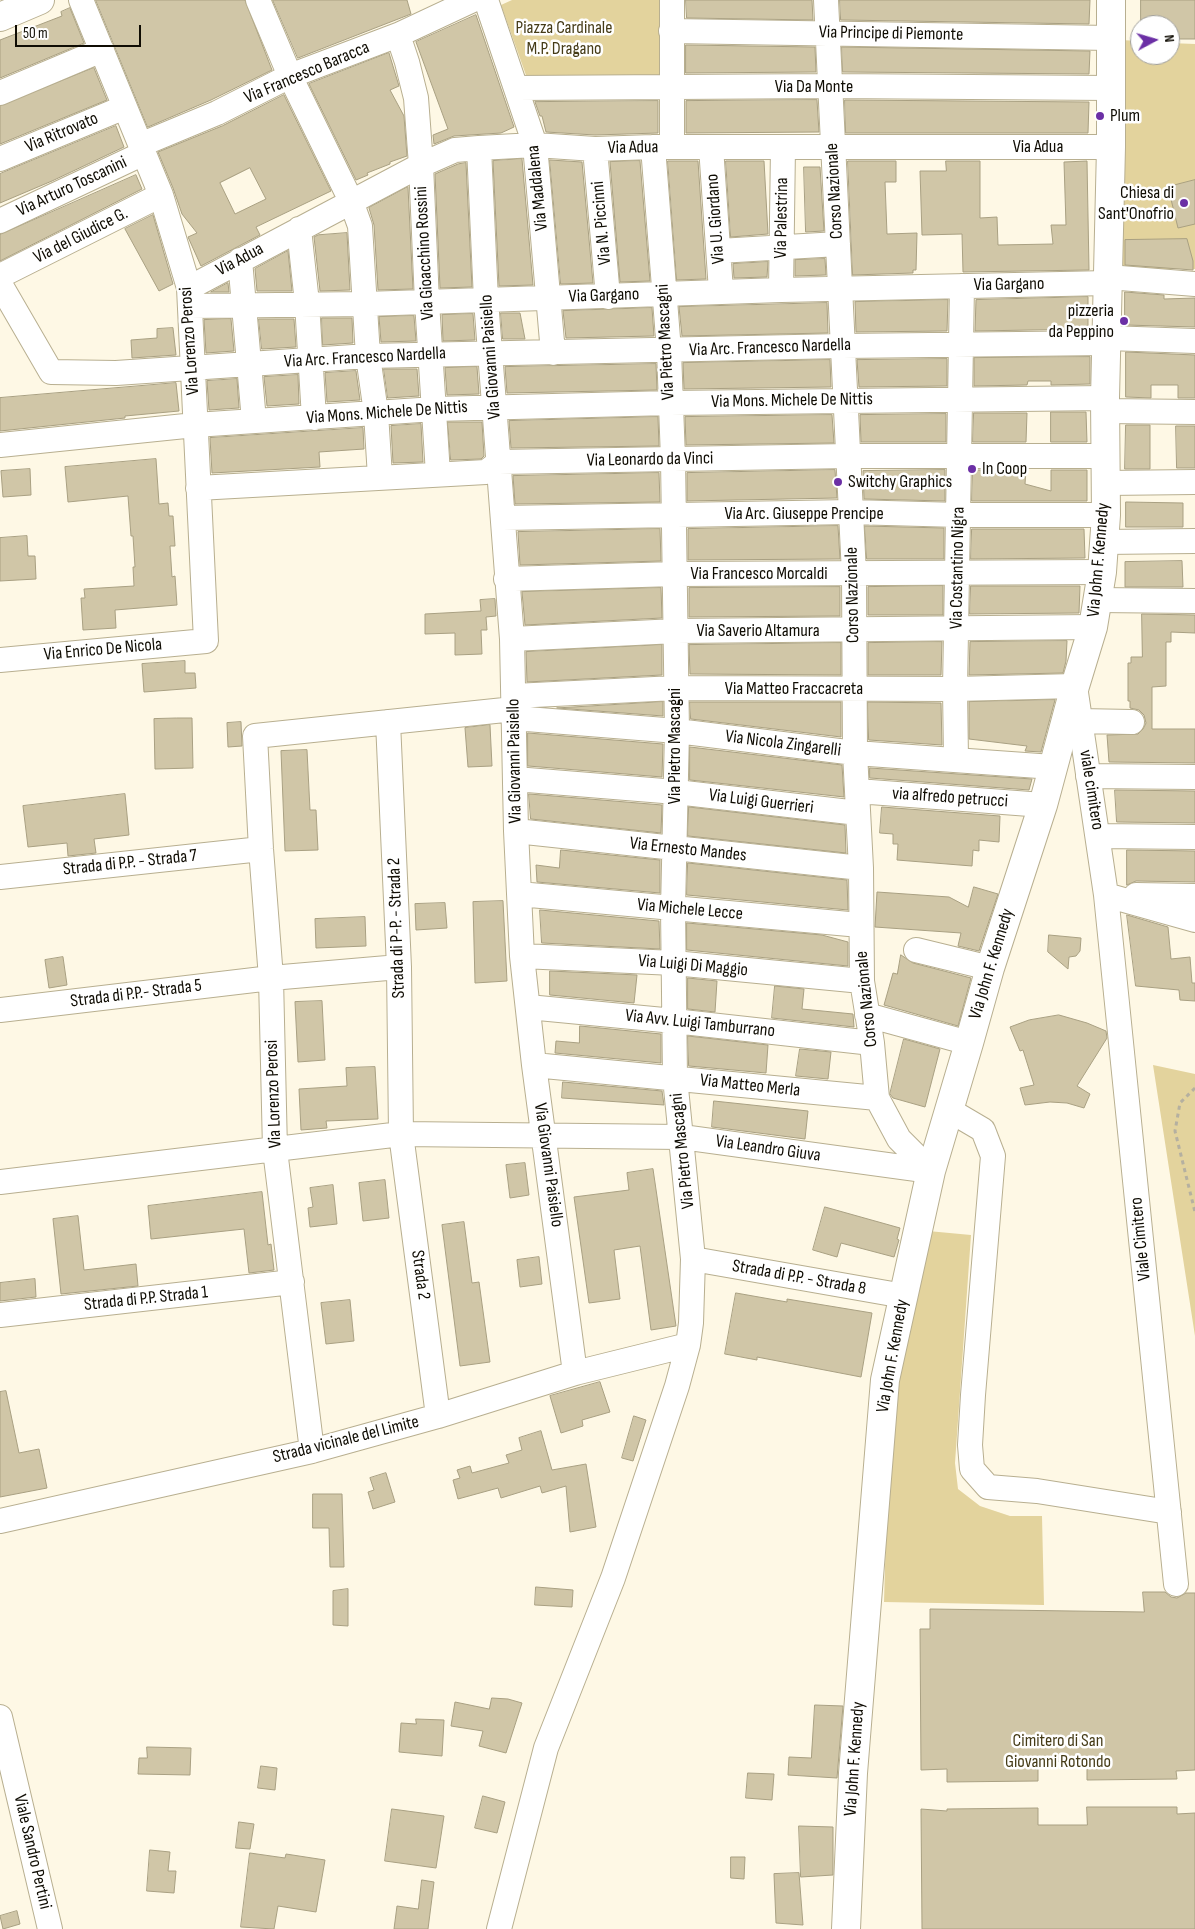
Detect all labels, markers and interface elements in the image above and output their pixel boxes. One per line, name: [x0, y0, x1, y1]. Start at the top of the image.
scale bar: [18, 15, 144, 47]
north arrow: [1130, 15, 1180, 65]
park label: Piazza Cardinale M.P. Dragano: [516, 17, 612, 59]
street label: Via Principe di Piemonte: [819, 22, 963, 46]
text: 50 m: [23, 24, 48, 43]
text: N: [1161, 34, 1178, 43]
street label: Via Francesco Baracca: [241, 37, 373, 109]
street label: Via Da Monte: [775, 76, 853, 98]
place label: Plum: [1110, 105, 1140, 127]
street label: Via Ritrovato: [22, 108, 102, 158]
marker: Plum: [1094, 110, 1106, 122]
street label: Via Adua: [1013, 136, 1063, 158]
street label: Via Adua: [607, 137, 659, 159]
street label: Corso Nazionale: [822, 142, 848, 240]
street label: Via Maddalena: [523, 144, 553, 232]
street label: Via Arturo Toscanini: [14, 152, 130, 222]
street label: Via U. Giordano: [702, 173, 730, 265]
street label: Via Palestrina: [770, 177, 794, 259]
street label: Via N. Piccinni: [588, 180, 616, 266]
place label: Chiesa di Sant'Onofrio: [1098, 182, 1174, 224]
street label: Via Gioacchino Rossini: [411, 185, 439, 321]
marker: Chiesa di Sant'Onofrio: [1178, 197, 1190, 209]
street label: Via del Giudice G.: [30, 203, 132, 269]
street label: Via Adua: [213, 239, 267, 281]
street label: Via Gargano: [973, 274, 1045, 296]
street label: Via Pietro Mascagni: [652, 283, 680, 401]
street label: Via Gargano: [568, 284, 640, 308]
street label: Via Lorenzo Perosi: [175, 286, 205, 396]
street label: Via Giovanni Paisiello: [476, 294, 506, 420]
place label: pizzeria da Peppino: [1048, 300, 1114, 342]
marker: pizzeria da Peppino: [1118, 315, 1130, 327]
street label: Via Arc. Francesco Nardella: [689, 334, 851, 362]
street label: Via Arc. Francesco Nardella: [284, 343, 446, 373]
street label: Via Mons. Michele De Nittis: [711, 389, 873, 413]
street label: Via Mons. Michele De Nittis: [306, 397, 468, 429]
street label: Via Leonardo da Vinci: [586, 448, 714, 472]
place label: In Coop: [982, 458, 1027, 480]
marker: In Coop: [966, 463, 978, 475]
place label: Switchy Graphics: [848, 471, 952, 493]
marker: Switchy Graphics: [832, 476, 844, 488]
street label: Via John F. Kennedy: [1083, 502, 1115, 618]
street label: Via Arc. Giuseppe Prencipe: [724, 503, 884, 525]
street label: Via Costantino Nigra: [946, 507, 970, 629]
street label: Corso Nazionale: [841, 547, 865, 643]
street label: Via Francesco Morcaldi: [691, 563, 827, 585]
street label: Via Saverio Altamura: [696, 620, 820, 642]
street label: Via Enrico De Nicola: [43, 634, 163, 666]
street label: Via Matteo Fraccacreta: [725, 678, 863, 700]
street label: Via Pietro Mascagni: [664, 688, 686, 804]
street label: Via Giovanni Paisiello: [503, 698, 527, 824]
street label: Via Nicola Zingarelli: [724, 726, 842, 762]
street label: viale cimitero: [1074, 748, 1108, 832]
street label: via alfredo petrucci: [891, 783, 1009, 813]
street label: Via Luigi Guerrieri: [707, 785, 815, 819]
street label: Via Ernesto Mandes: [628, 833, 748, 867]
street label: Strada di P.P. - Strada 7: [62, 845, 198, 881]
street label: Strada di P-P. - Strada 2: [384, 857, 410, 999]
street label: Via Michele Lecce: [636, 895, 744, 925]
street label: Via John F. Kennedy: [965, 906, 1019, 1022]
street label: Via Luigi Di Maggio: [637, 950, 749, 982]
street label: Corso Nazionale: [851, 950, 883, 1048]
street label: Strada di P.P.- Strada 5: [69, 975, 203, 1013]
street label: Via Avv. Luigi Tamburrano: [624, 1005, 776, 1043]
street label: Via Lorenzo Perosi: [261, 1039, 287, 1149]
street label: Via Matteo Merla: [699, 1070, 801, 1102]
street label: Via Pietro Mascagni: [666, 1092, 700, 1210]
street label: Via Giovanni Paisiello: [529, 1102, 567, 1228]
street label: Via Leandro Giuva: [714, 1131, 822, 1167]
street label: Viale Cimitero: [1126, 1196, 1156, 1282]
street label: Strada 2: [406, 1249, 434, 1301]
street label: Strada di P.P. - Strada 8: [730, 1256, 868, 1300]
street label: Strada di P.P. Strada 1: [83, 1282, 209, 1316]
street label: Via John F. Kennedy: [872, 1298, 914, 1414]
street label: Strada vicinale del Limite: [271, 1411, 421, 1469]
street label: Via John F. Kennedy: [840, 1701, 870, 1817]
park label: Cimitero di San Giovanni Rotondo: [1005, 1730, 1111, 1772]
street label: Viale Sandro Pertini: [8, 1793, 56, 1911]

